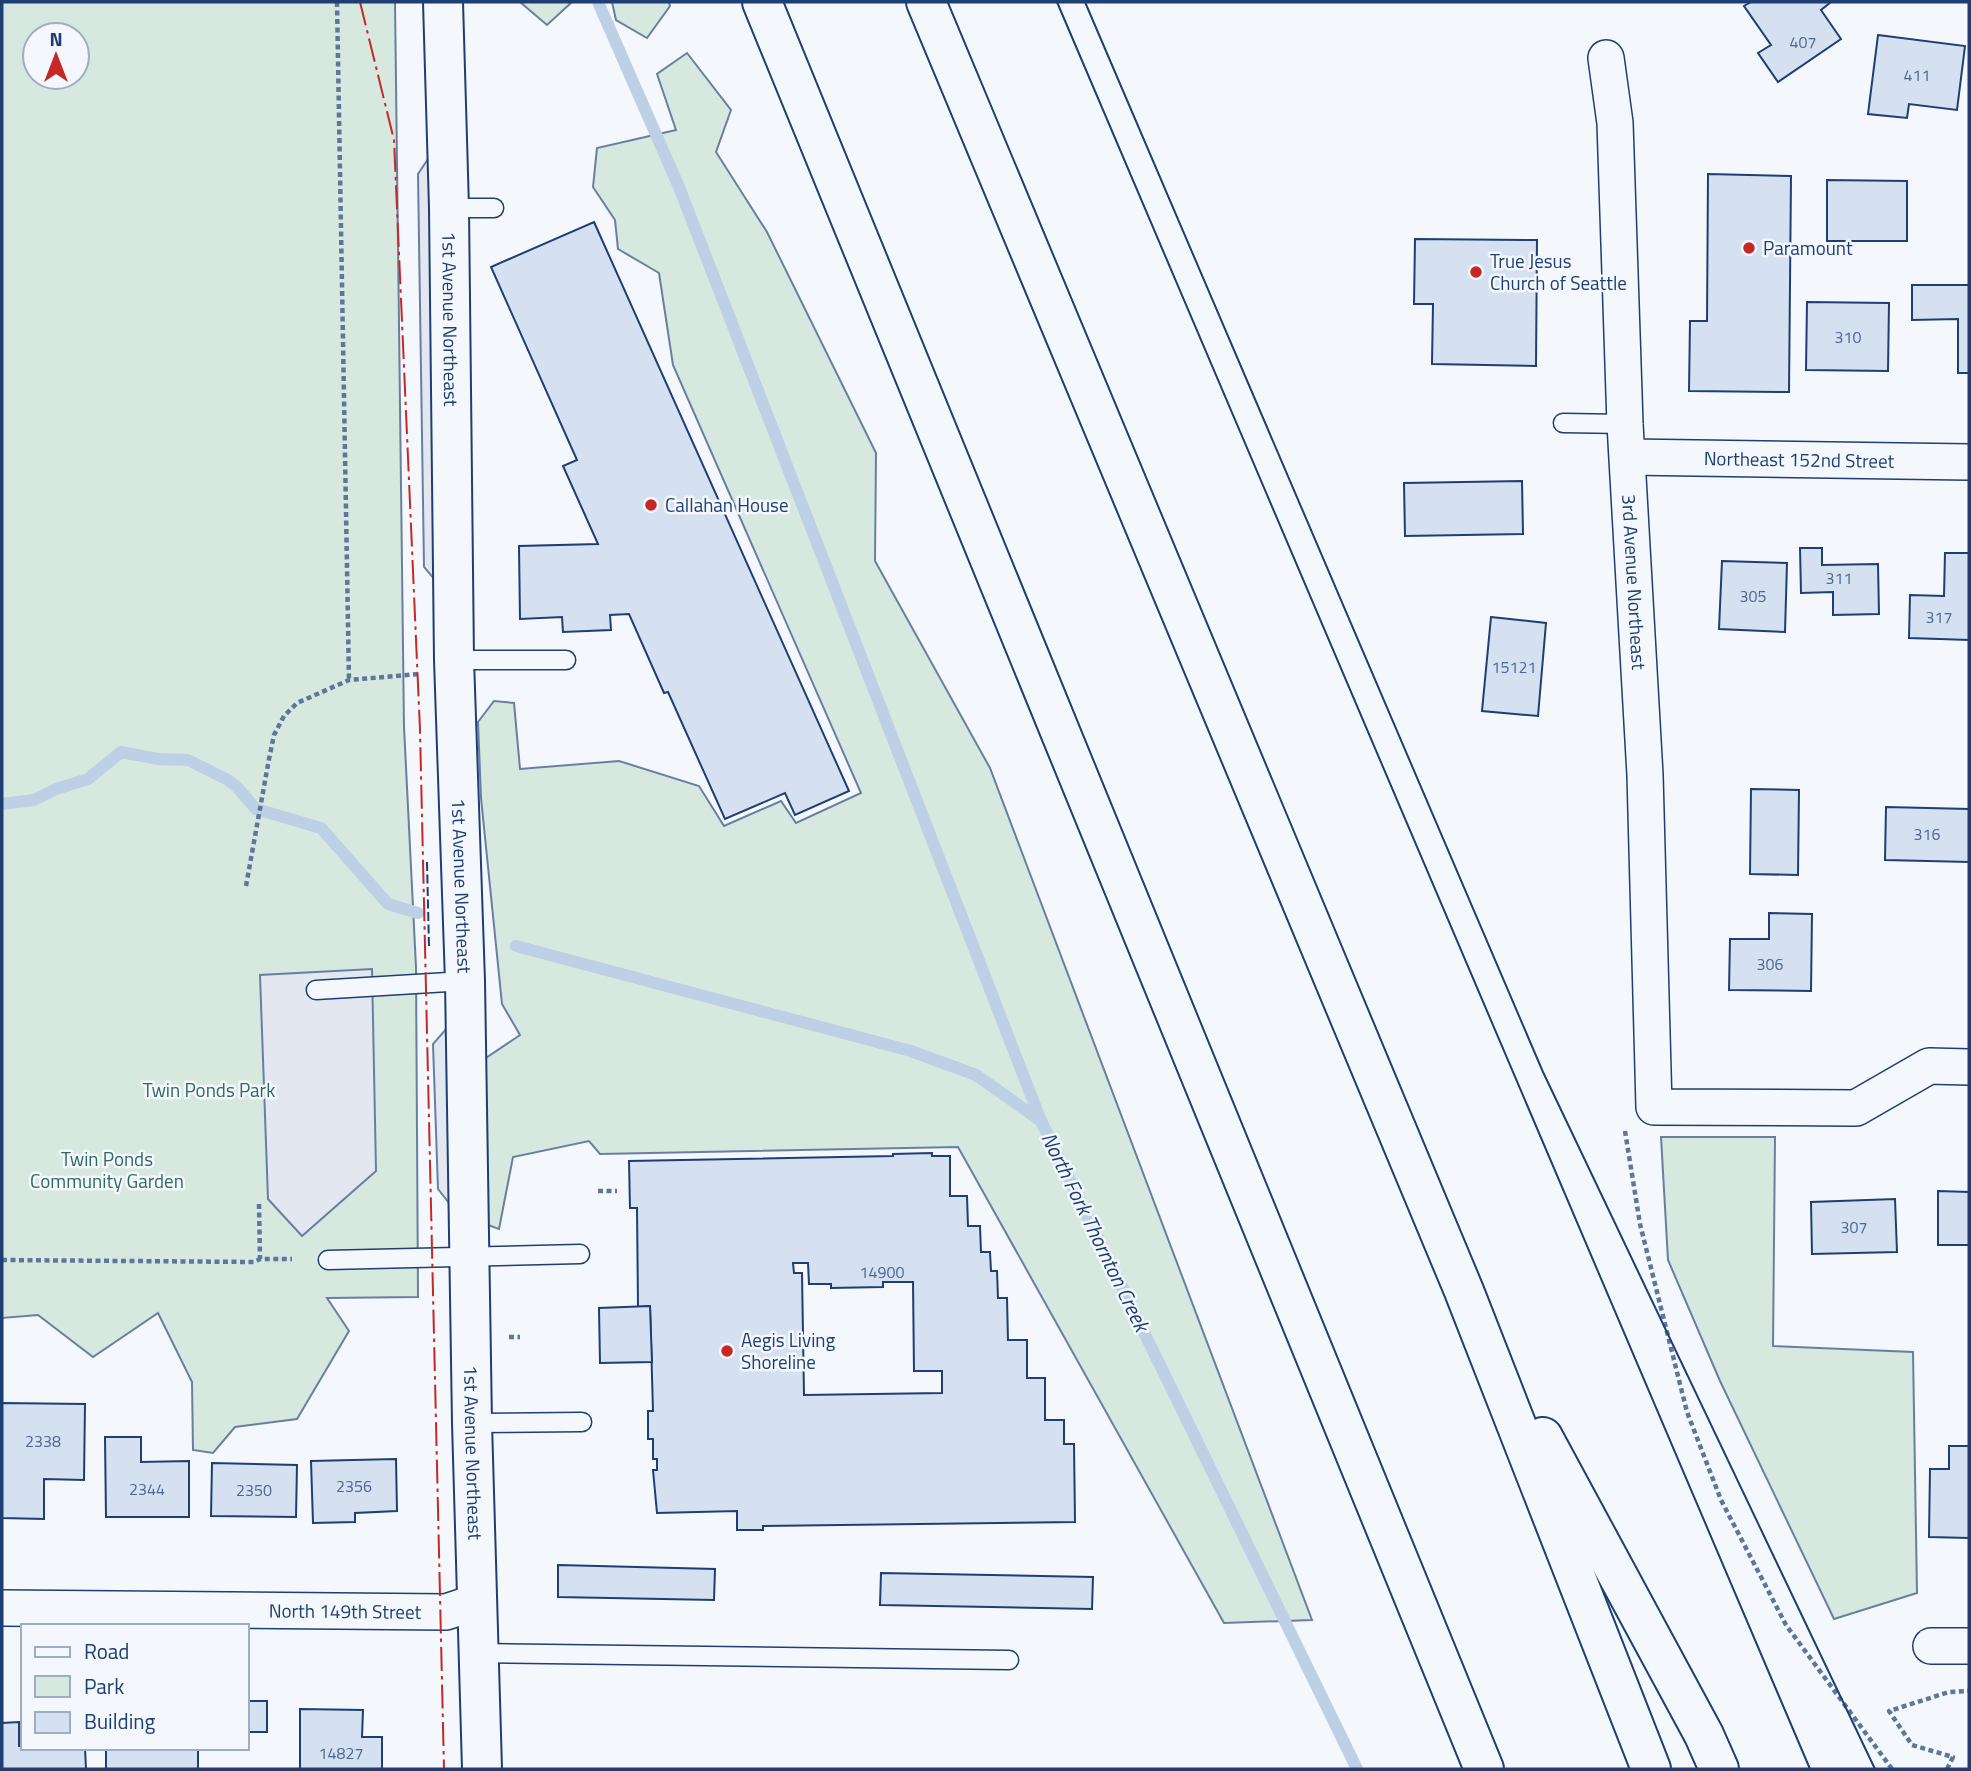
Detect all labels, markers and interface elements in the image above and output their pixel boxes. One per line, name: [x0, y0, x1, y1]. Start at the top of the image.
north arrow: [21, 21, 91, 91]
text: N: [49, 24, 63, 53]
house number: 407: [1790, 30, 1816, 54]
house number: 411: [1904, 63, 1930, 87]
street label: 1st Avenue Northeast: [435, 231, 466, 407]
place label: Paramount: [1763, 233, 1853, 262]
marker: Paramount: [1741, 240, 1757, 256]
place label: True Jesus Church of Seattle: [1490, 246, 1627, 297]
marker: True Jesus Church of Seattle: [1468, 264, 1484, 280]
house number: 310: [1835, 325, 1861, 349]
street label: Northeast 152nd Street: [1704, 443, 1895, 475]
place label: Callahan House: [665, 490, 789, 519]
street label: 3rd Avenue Northeast: [1615, 493, 1654, 671]
marker: Callahan House: [643, 497, 659, 513]
house number: 311: [1826, 566, 1852, 590]
house number: 305: [1740, 584, 1766, 608]
house number: 317: [1926, 605, 1952, 629]
house number: 15121: [1492, 655, 1536, 679]
street label: 1st Avenue Northeast: [445, 798, 480, 974]
house number: 316: [1914, 822, 1940, 846]
house number: 306: [1757, 952, 1783, 976]
park label: Twin Ponds Park: [143, 1075, 275, 1104]
water label: North Fork Thornton Creek: [1034, 1126, 1159, 1339]
park label: Twin Ponds Community Garden: [30, 1144, 184, 1195]
house number: 307: [1841, 1215, 1867, 1239]
house number: 14900: [860, 1260, 904, 1284]
place label: Aegis Living Shoreline: [741, 1325, 836, 1376]
marker: Aegis Living Shoreline: [719, 1343, 735, 1359]
street label: 1st Avenue Northeast: [457, 1365, 490, 1541]
house number: 2338: [25, 1429, 61, 1453]
house number: 2356: [336, 1474, 372, 1498]
house number: 2344: [129, 1477, 165, 1501]
house number: 2350: [236, 1478, 272, 1502]
street label: North 149th Street: [269, 1595, 422, 1626]
legend: [21, 1624, 248, 1750]
text: Road: [84, 1635, 129, 1667]
text: Park: [84, 1670, 124, 1702]
text: Building: [84, 1705, 156, 1737]
house number: 14827: [319, 1741, 363, 1765]

